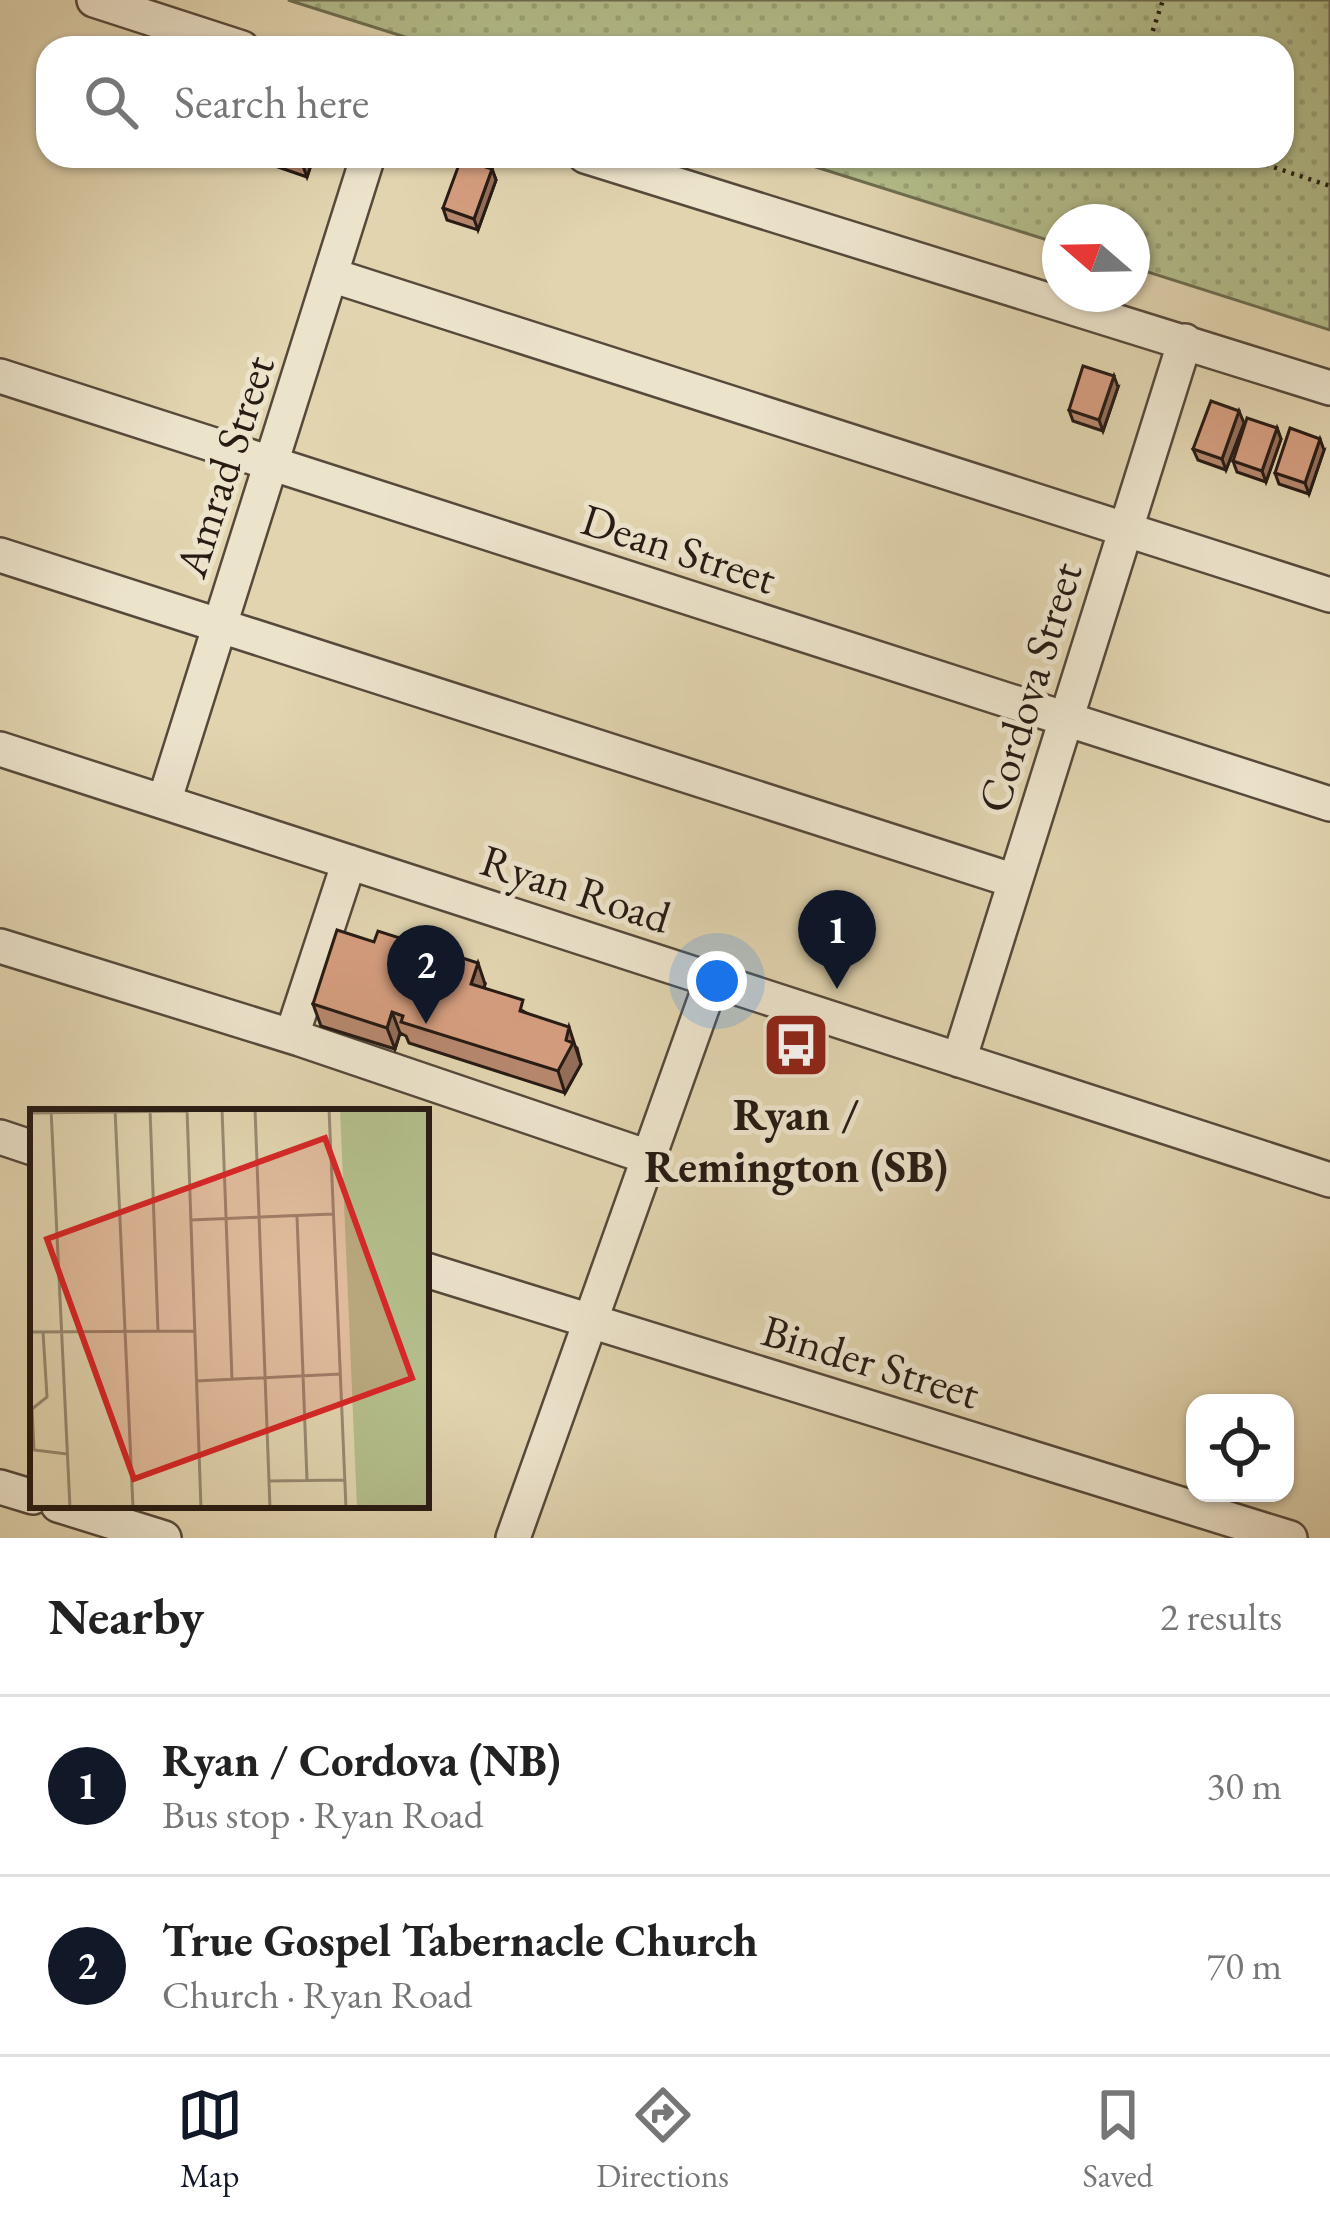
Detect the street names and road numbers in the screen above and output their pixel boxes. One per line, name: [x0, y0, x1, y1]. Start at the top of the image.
street label: Amrad Street: [161, 348, 287, 585]
street label: Dean Street: [574, 489, 784, 607]
street label: Cordova Street: [963, 555, 1095, 819]
street label: Ryan Road: [474, 830, 678, 946]
street label: Binder Street: [755, 1300, 987, 1422]

